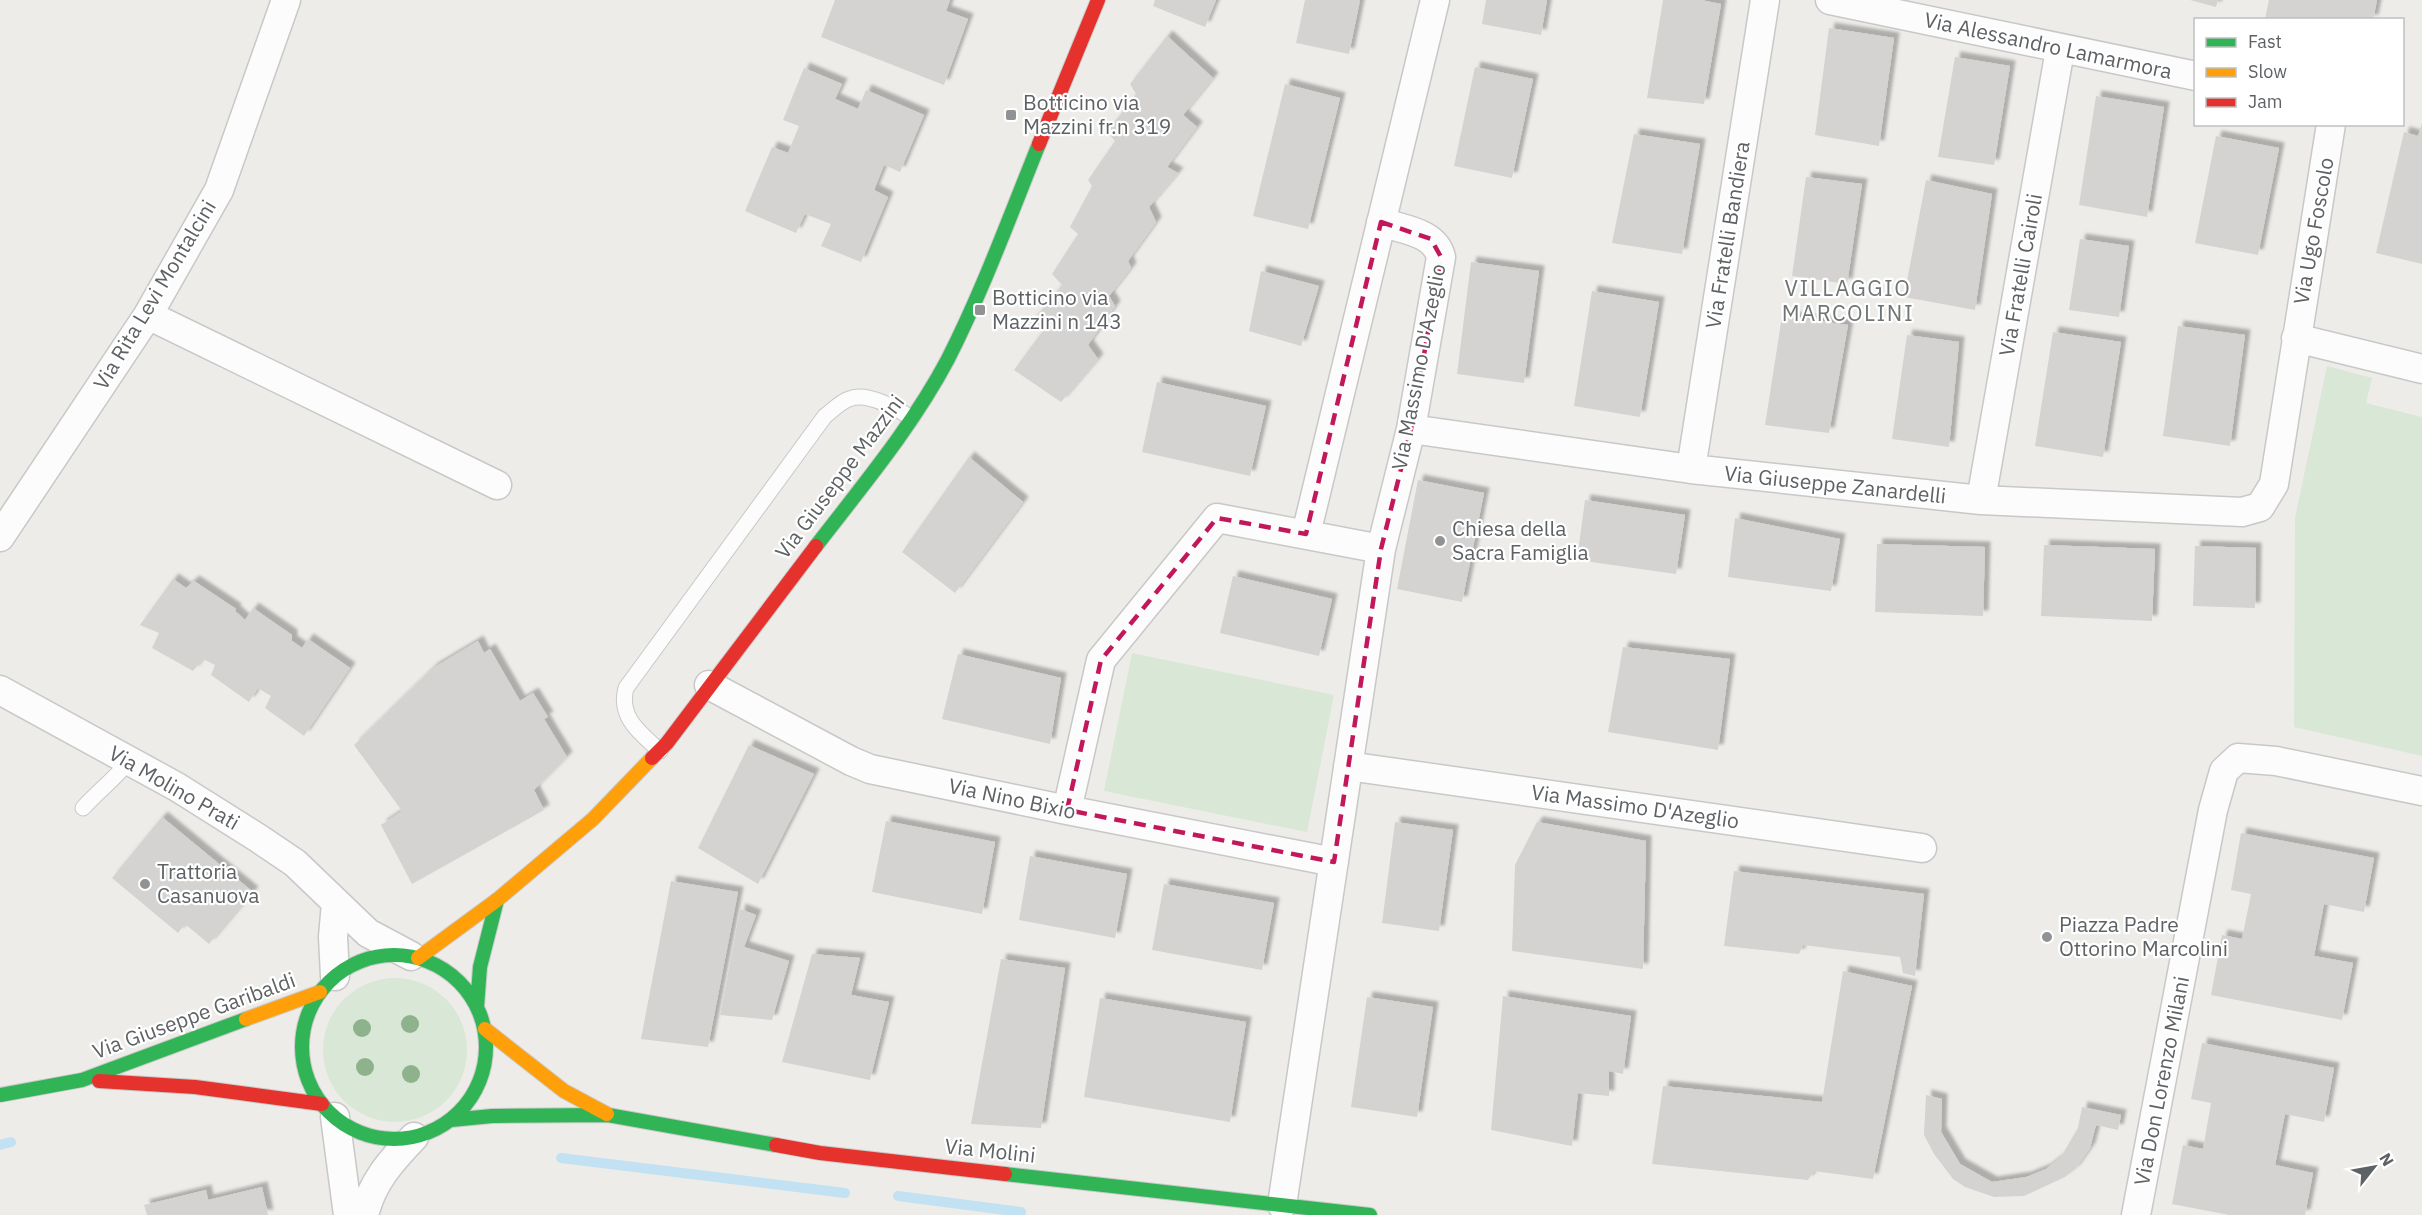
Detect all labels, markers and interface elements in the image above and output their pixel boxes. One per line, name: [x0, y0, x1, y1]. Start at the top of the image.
street label: Via Alessandro Lamarmora: [1922, 5, 2175, 85]
legend: [2194, 18, 2404, 126]
text: Fast: [2248, 30, 2282, 53]
text: Slow: [2248, 60, 2287, 83]
place label: Botticino via Mazzini fr.n 319: [1023, 88, 1171, 140]
text: Jam: [2248, 90, 2283, 113]
marker: Botticino via Mazzini fr.n 319: [1004, 108, 1018, 122]
street label: Via Fratelli Bandiera: [1698, 139, 1756, 331]
street label: Via Ugo Foscolo: [2286, 155, 2340, 307]
street label: Via Fratelli Cairoli: [1992, 191, 2048, 358]
street label: Via Rita Levi Montalcini: [86, 194, 222, 395]
street label: Via Massimo D'Azeglio: [1384, 261, 1452, 472]
district label: VILLAGGIO MARCOLINI: [1782, 273, 1914, 327]
place label: Botticino via Mazzini n 143: [992, 283, 1122, 335]
marker: Botticino via Mazzini n 143: [973, 303, 987, 317]
street label: Via Giuseppe Mazzini: [768, 389, 910, 564]
street label: Via Giuseppe Zanardelli: [1723, 458, 1947, 510]
place label: Chiesa della Sacra Famiglia: [1452, 514, 1589, 566]
marker: Chiesa della Sacra Famiglia: [1433, 534, 1447, 548]
street label: Via Molino Prati: [104, 738, 245, 836]
street label: Via Nino Bixio: [946, 771, 1078, 825]
street label: Via Massimo D'Azeglio: [1529, 778, 1741, 834]
place label: Trattoria Casanuova: [157, 857, 260, 909]
marker: Trattoria Casanuova: [138, 877, 152, 891]
place label: Piazza Padre Ottorino Marcolini: [2059, 910, 2228, 962]
marker: Piazza Padre Ottorino Marcolini: [2040, 930, 2054, 944]
street label: Via Giuseppe Garibaldi: [88, 965, 299, 1065]
street label: Via Don Lorenzo Milani: [2127, 974, 2195, 1188]
street label: Via Molini: [943, 1131, 1037, 1169]
north arrow: [2344, 1137, 2404, 1197]
text: N: [2375, 1149, 2398, 1169]

